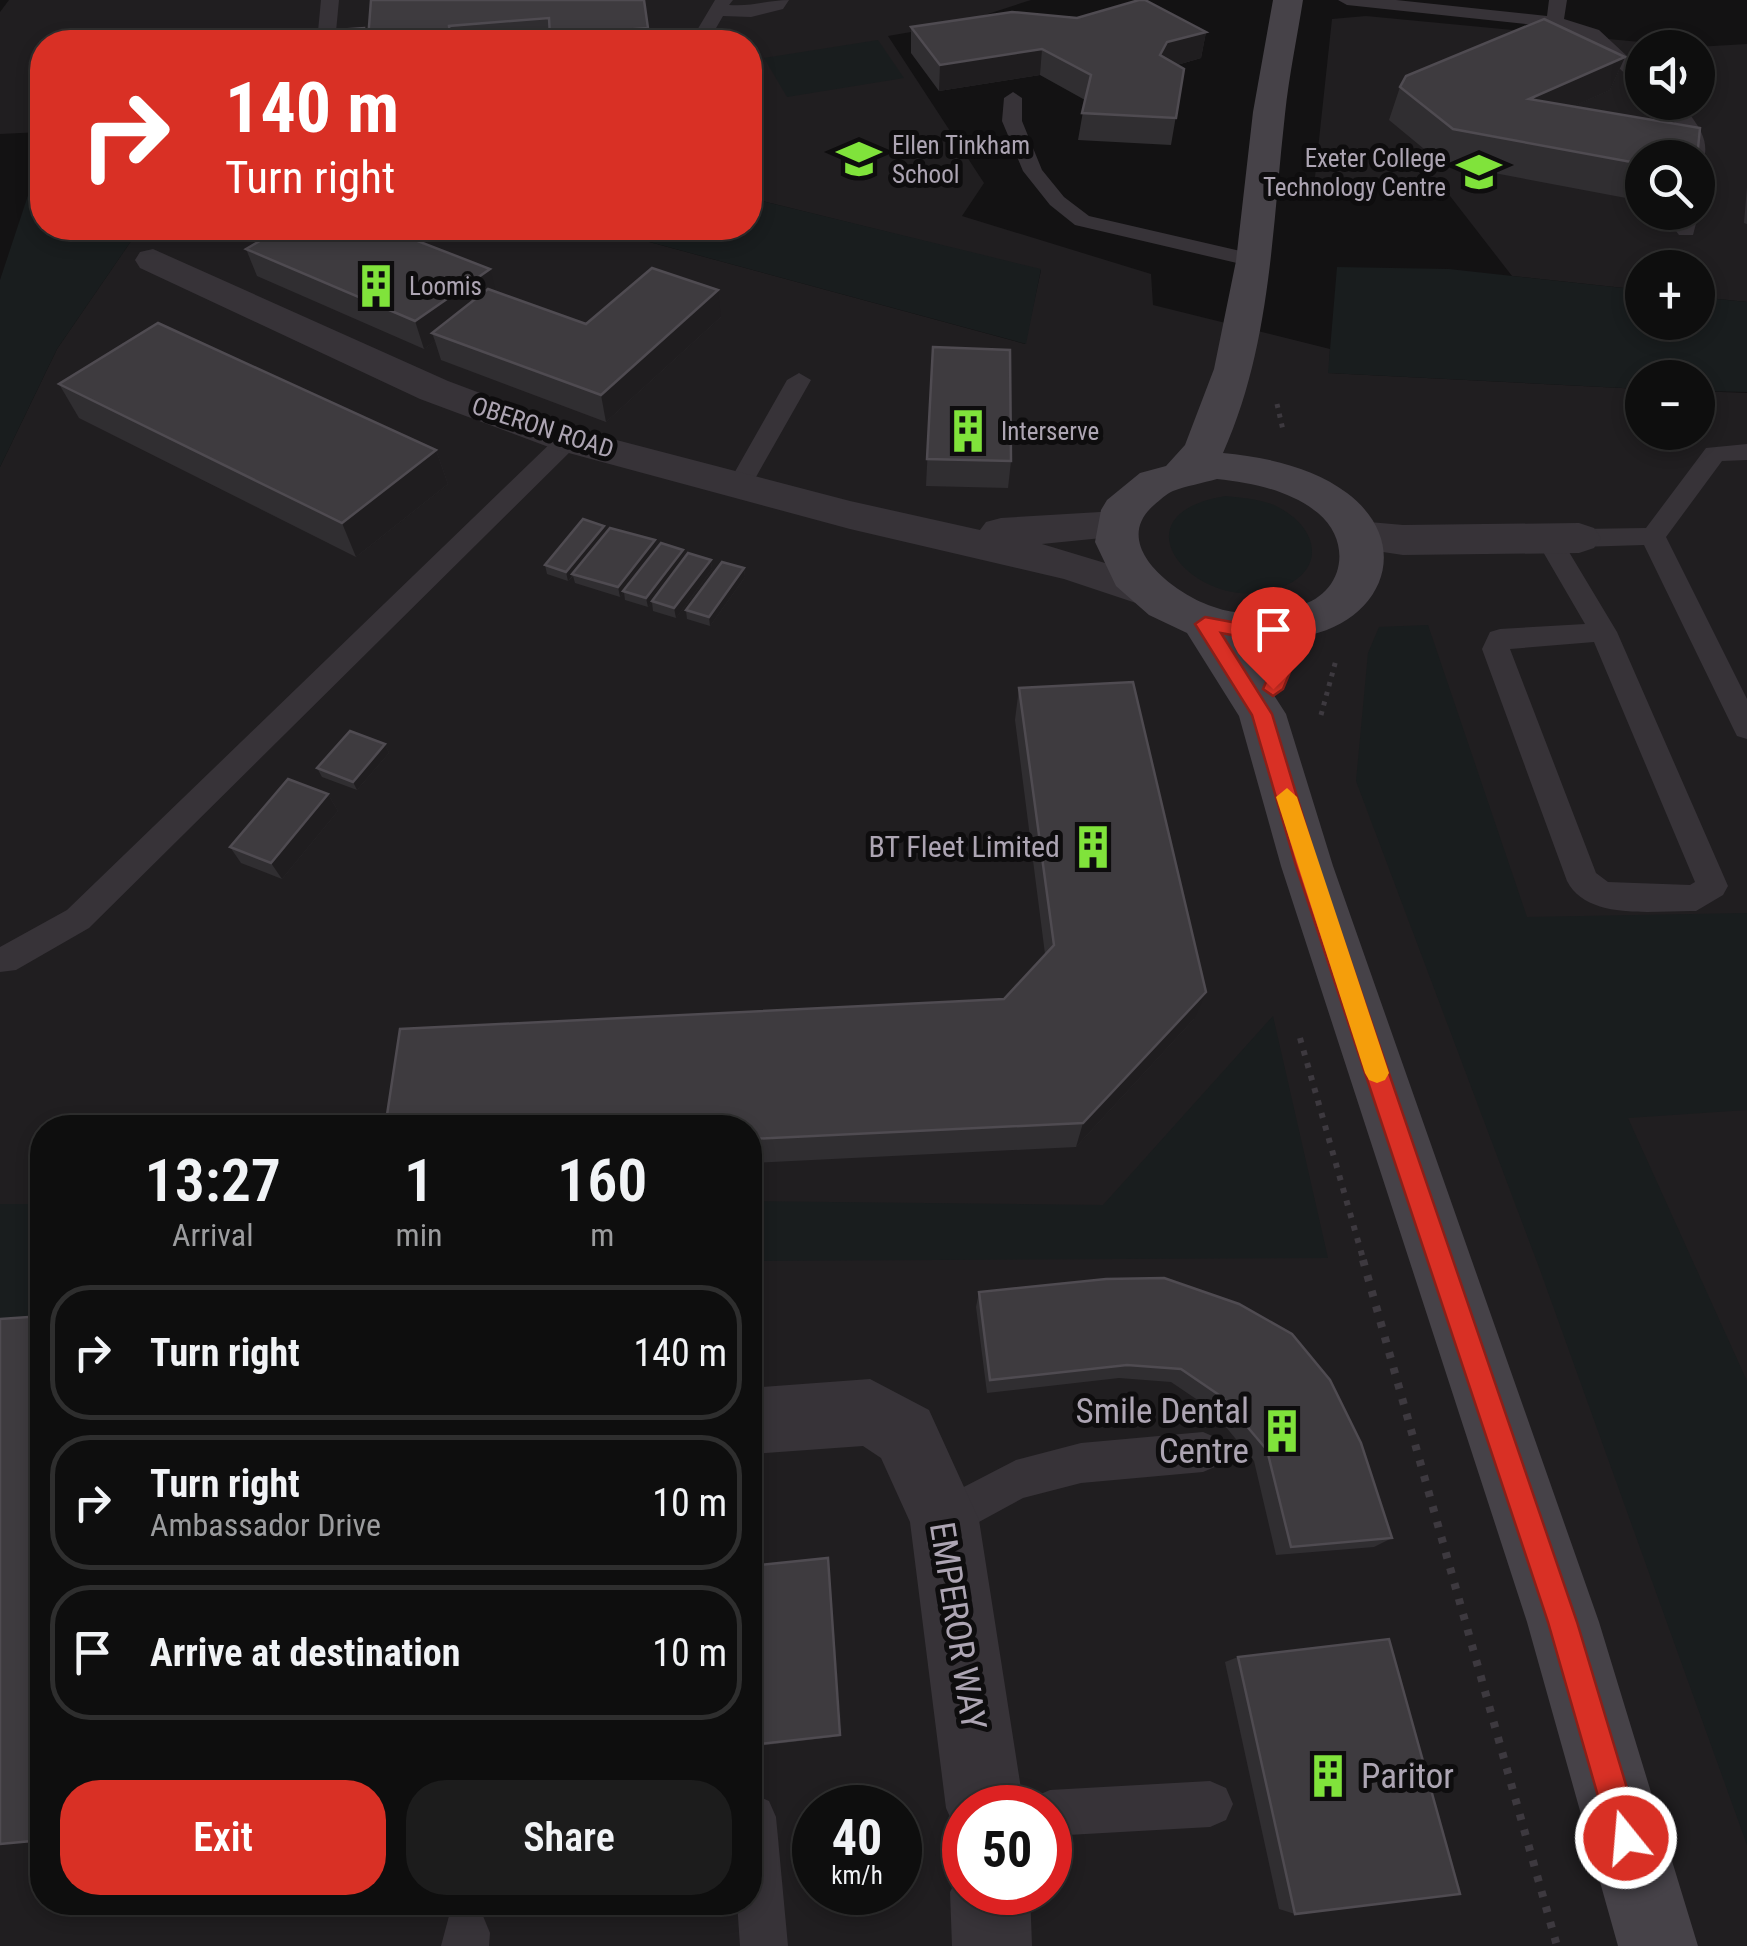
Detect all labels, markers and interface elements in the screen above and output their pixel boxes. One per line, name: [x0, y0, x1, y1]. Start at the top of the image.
map controls: [1625, 30, 1715, 450]
button: sound: [1625, 30, 1715, 120]
text: 140 m: [225, 67, 399, 149]
icon: right: [60, 70, 190, 200]
place label: Ellen Tinkham School: [892, 131, 1030, 189]
school or university icon: Ellen Tinkham School: [835, 135, 883, 183]
button: search: [1625, 140, 1715, 230]
place label: Exeter College Technology Centre: [1263, 144, 1446, 202]
school or university icon: Exeter College Technology Centre: [1455, 148, 1503, 196]
text: Turn right: [225, 151, 395, 204]
button: +: [1625, 250, 1715, 340]
building icon: Loomis: [352, 262, 400, 310]
place label: Loomis: [409, 272, 482, 301]
button: −: [1625, 360, 1715, 450]
street label: OBERON ROAD: [468, 391, 617, 464]
building icon: Interserve: [944, 407, 992, 455]
place label: Interserve: [1001, 417, 1099, 446]
pin: [1231, 587, 1316, 690]
icon: arrive: [1246, 602, 1301, 657]
building icon: BT Fleet Limited: [1069, 823, 1117, 871]
place label: BT Fleet Limited: [868, 829, 1060, 864]
text: 13:27: [144, 1145, 281, 1216]
text: 1: [404, 1145, 434, 1216]
text: 160: [557, 1145, 647, 1216]
text: Arrival: [172, 1216, 253, 1254]
text: min: [396, 1216, 442, 1254]
text: m: [590, 1216, 614, 1254]
icon: right: [65, 1325, 120, 1380]
text: Turn right: [150, 1331, 300, 1375]
text: 140 m: [633, 1331, 727, 1375]
place label: Smile Dental Centre: [1076, 1391, 1249, 1472]
building icon: Smile Dental Centre: [1258, 1407, 1306, 1455]
text: Turn right: [150, 1462, 300, 1506]
icon: right: [65, 1475, 120, 1530]
text: 10 m: [652, 1481, 727, 1525]
text: Ambassador Drive: [150, 1506, 381, 1544]
street label: EMPEROR WAY: [921, 1519, 994, 1733]
icon: arrive: [65, 1625, 120, 1680]
text: Arrive at destination: [150, 1631, 460, 1675]
text: 10 m: [652, 1631, 727, 1675]
building icon: Paritor: [1304, 1752, 1352, 1800]
place label: Paritor: [1361, 1756, 1454, 1797]
button: Exit: [60, 1780, 386, 1895]
button: Share: [406, 1780, 732, 1895]
speed limit sign: 50: [942, 1785, 1072, 1915]
position arrow: [1574, 1786, 1678, 1890]
text: 40: [832, 1809, 882, 1867]
text: km/h: [831, 1861, 883, 1890]

